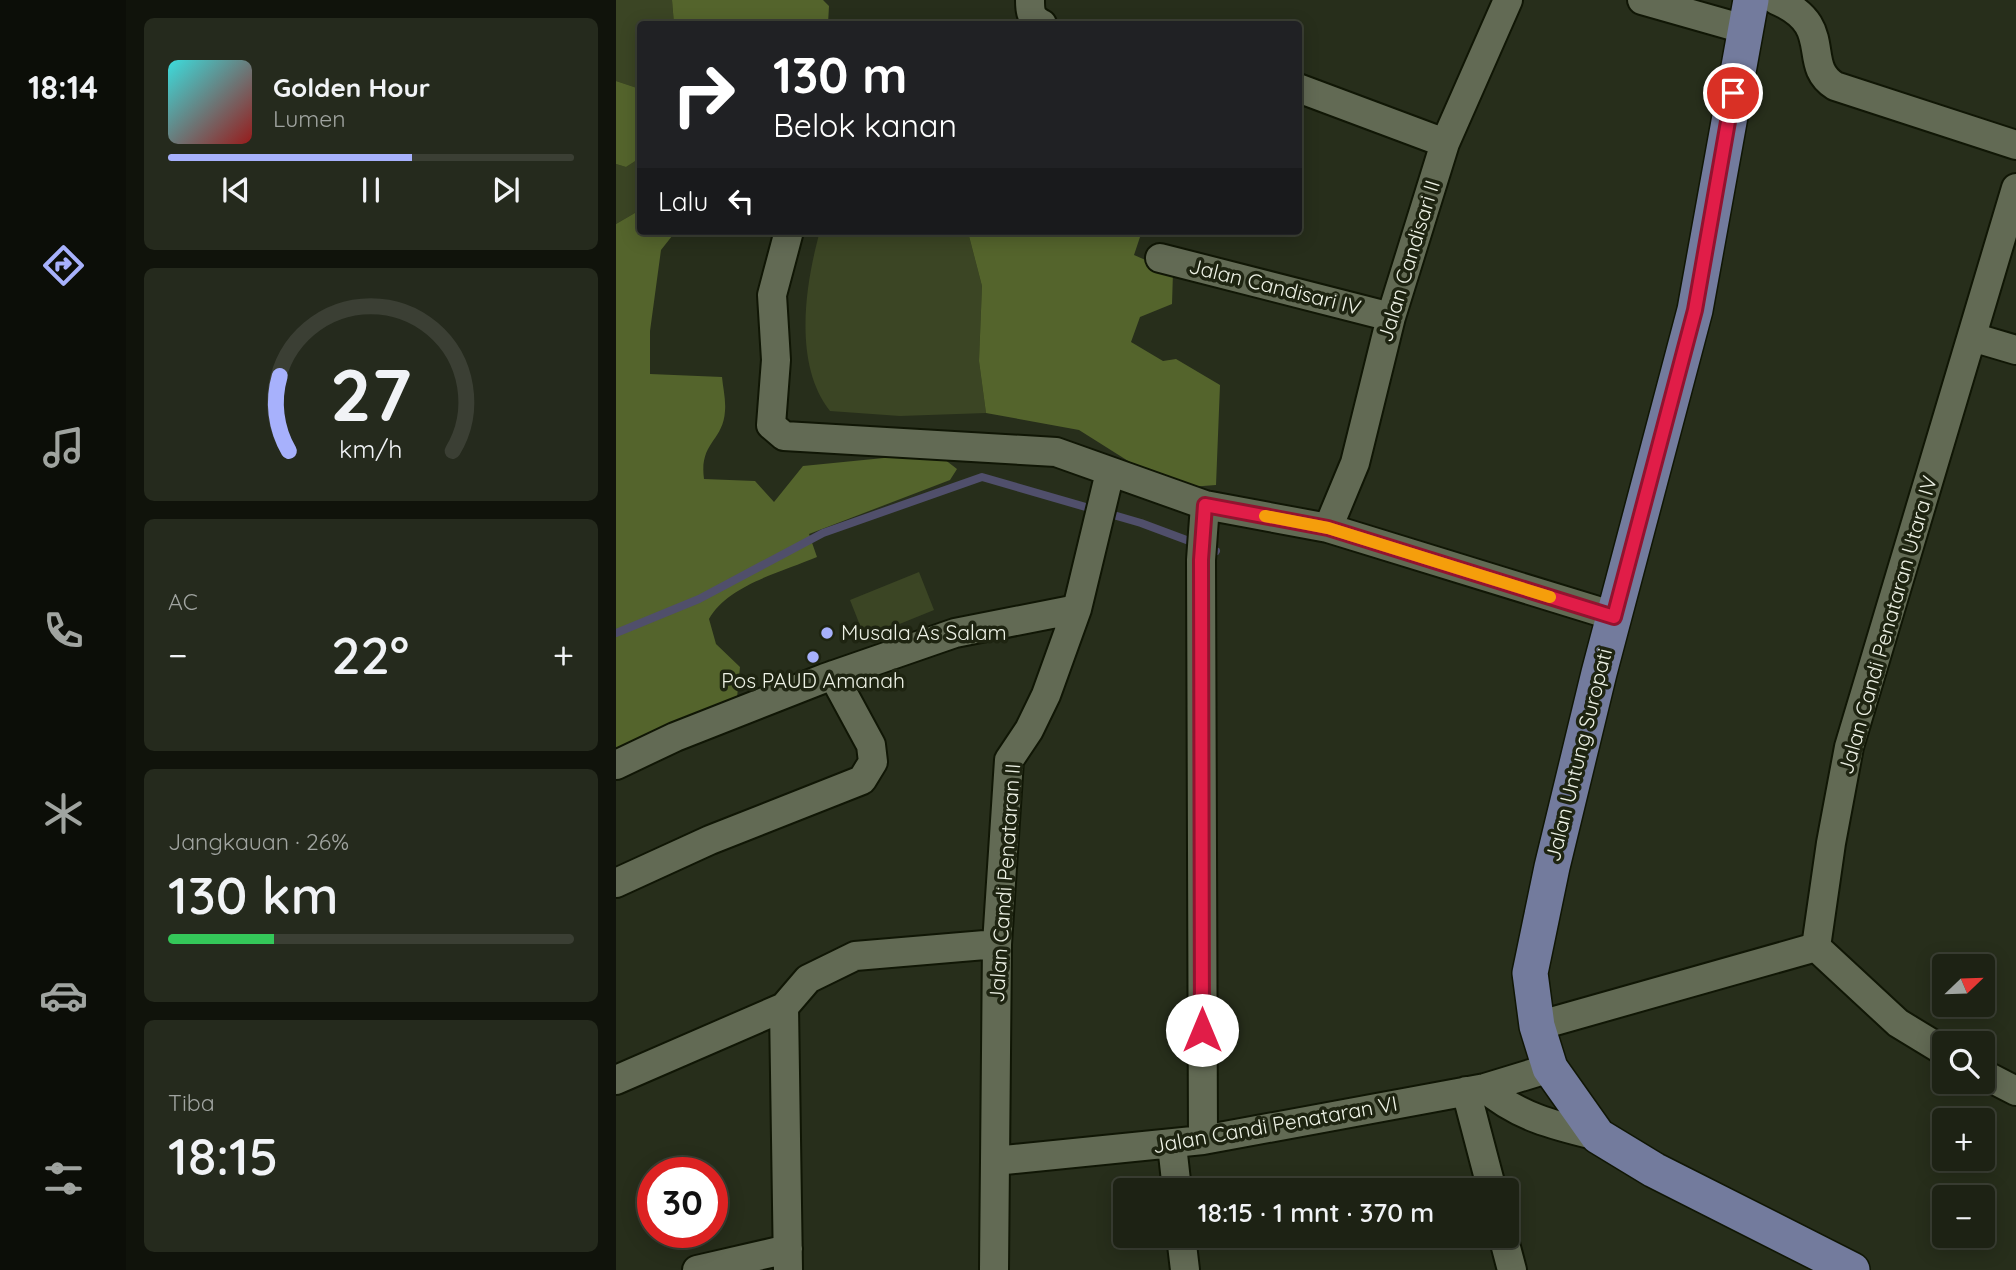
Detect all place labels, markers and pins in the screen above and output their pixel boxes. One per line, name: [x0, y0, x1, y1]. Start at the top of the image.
pin: [1703, 63, 1763, 123]
place label: Musala As Salam: [841, 619, 1007, 645]
marker: Musala As Salam: [819, 625, 835, 641]
marker: Pos PAUD Amanah: [805, 649, 821, 665]
place label: Pos PAUD Amanah: [721, 667, 905, 693]

